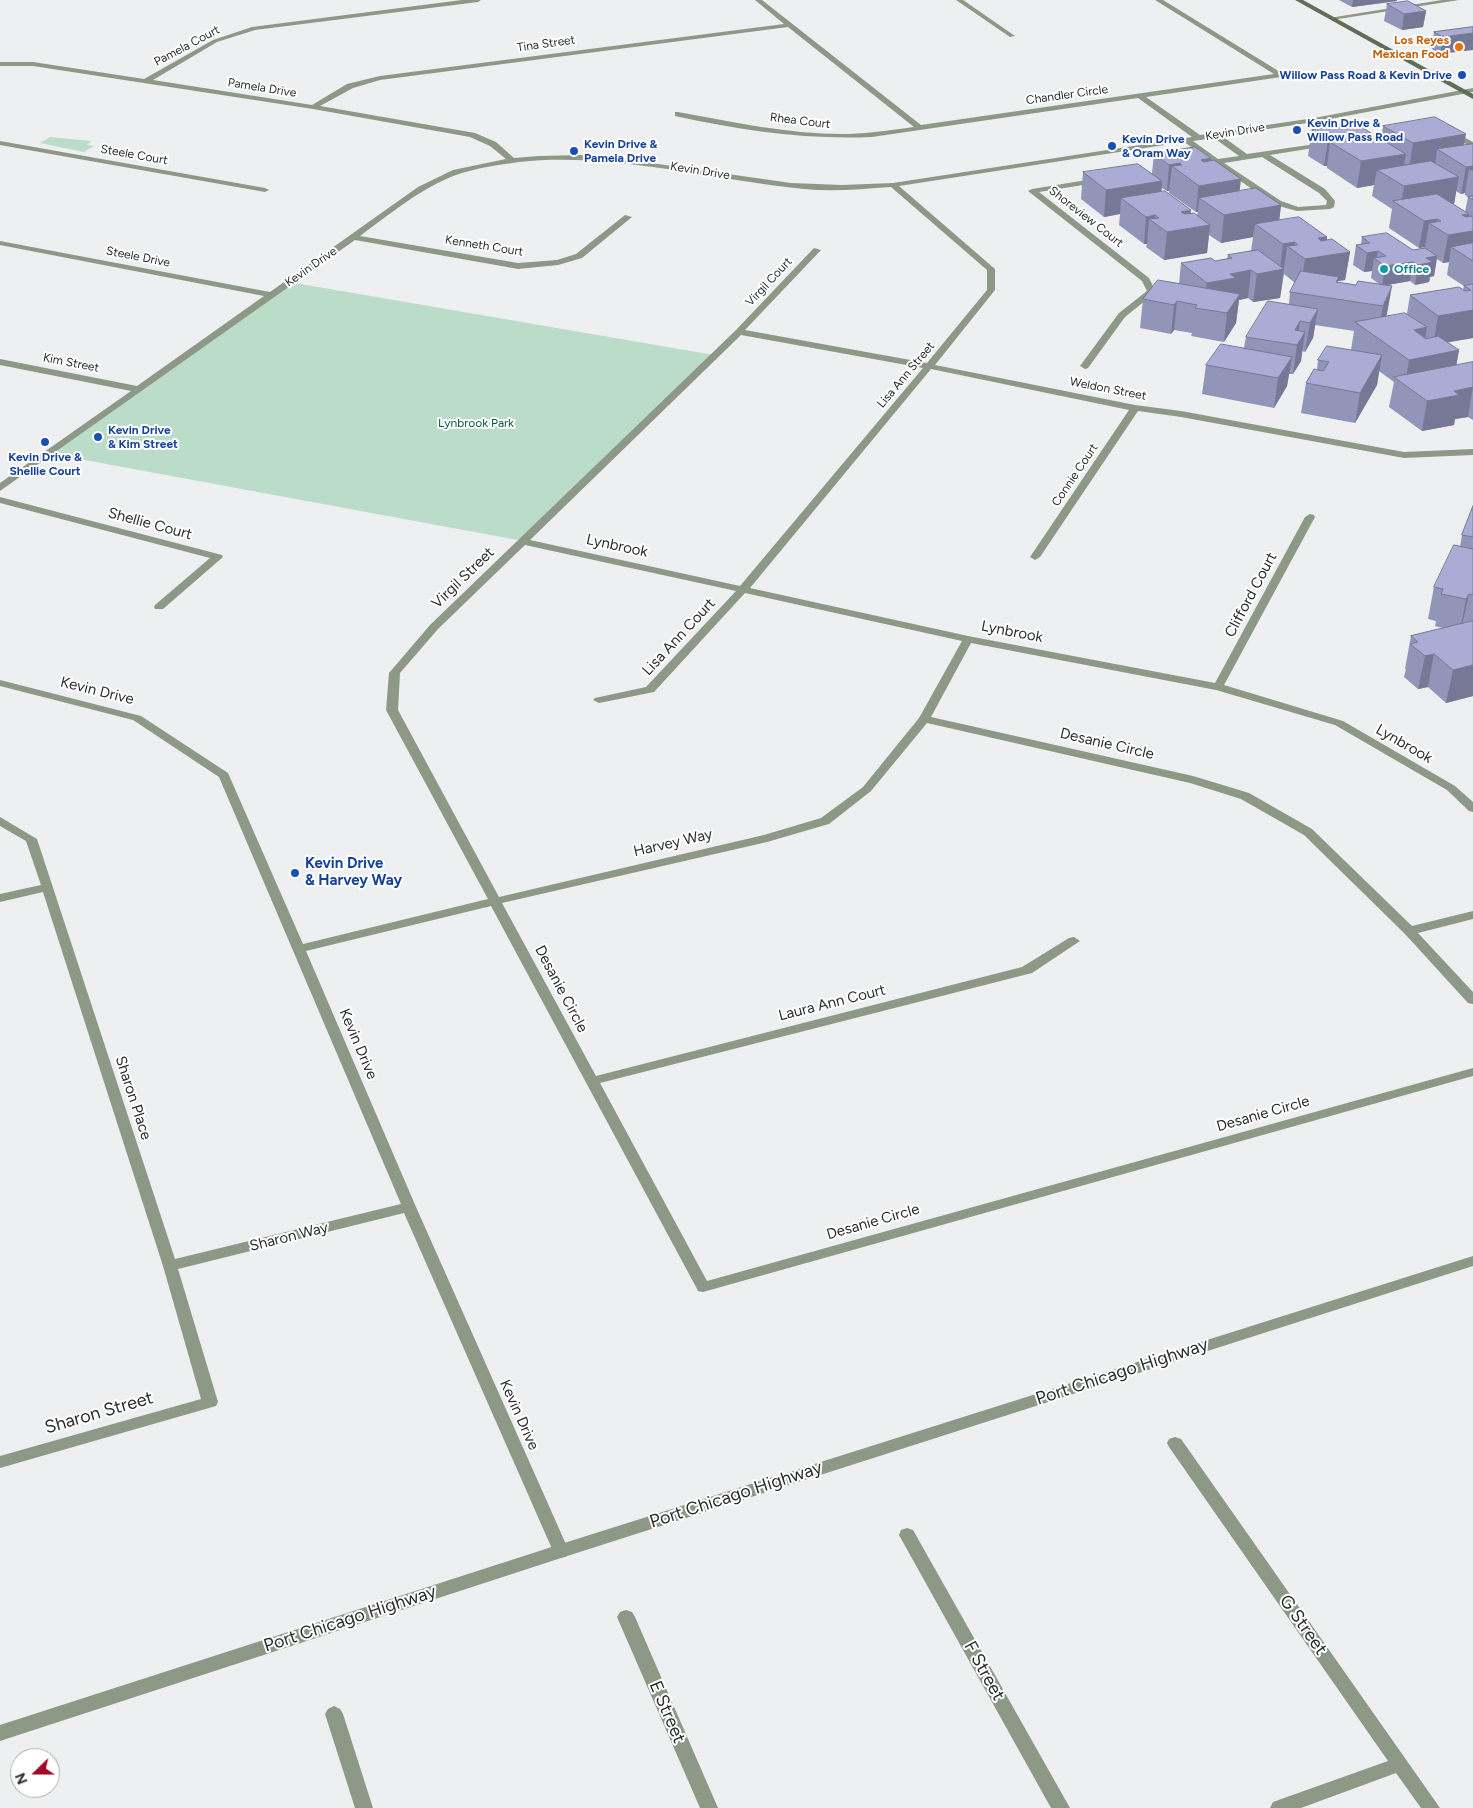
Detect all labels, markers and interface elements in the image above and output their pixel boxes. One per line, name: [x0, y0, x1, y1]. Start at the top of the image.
street label: Pamela Court: [152, 23, 222, 69]
street label: Tina Street: [516, 33, 576, 55]
place label: Los Reyes Mexican Food: [1372, 33, 1449, 61]
marker: Los Reyes Mexican Food: [1453, 41, 1465, 53]
place label: Willow Pass Road & Kevin Drive: [1280, 68, 1452, 82]
marker: Willow Pass Road & Kevin Drive: [1456, 69, 1468, 81]
street label: Pamela Drive: [227, 75, 297, 101]
street label: Chandler Circle: [1025, 82, 1109, 108]
street label: Rhea Court: [769, 110, 831, 132]
place label: Kevin Drive & Willow Pass Road: [1307, 116, 1403, 144]
street label: Kevin Drive: [1204, 120, 1266, 144]
marker: Kevin Drive & Willow Pass Road: [1291, 124, 1303, 136]
place label: Kevin Drive & Oram Way: [1122, 132, 1191, 160]
place label: Kevin Drive & Pamela Drive: [584, 137, 657, 165]
marker: Kevin Drive & Oram Way: [1106, 140, 1118, 152]
street label: Steele Court: [99, 142, 169, 168]
marker: Kevin Drive & Pamela Drive: [568, 145, 580, 157]
street label: Kevin Drive: [669, 159, 731, 183]
street label: Shoreview Court: [1046, 184, 1126, 250]
street label: Kenneth Court: [444, 233, 524, 259]
street label: Steele Drive: [105, 244, 171, 270]
street label: Kevin Drive: [282, 244, 340, 290]
street label: Virgil Court: [743, 255, 795, 309]
place label: Office: [1394, 262, 1429, 276]
marker: Office: [1378, 263, 1390, 275]
street label: Lisa Ann Street: [874, 339, 938, 411]
street label: Kim Street: [42, 351, 100, 375]
street label: Weldon Street: [1069, 375, 1147, 403]
park label: Lynbrook Park: [438, 416, 514, 430]
place label: Kevin Drive & Kim Street: [108, 423, 178, 451]
marker: Kevin Drive & Kim Street: [92, 431, 104, 443]
marker: Kevin Drive & Shellie Court: [39, 436, 51, 448]
street label: Connie Court: [1049, 441, 1101, 509]
place label: Kevin Drive & Shellie Court: [8, 450, 82, 478]
street label: Shellie Court: [106, 504, 194, 544]
street label: Lynbrook: [585, 531, 649, 561]
street label: Virgil Street: [428, 544, 498, 612]
street label: Clifford Court: [1221, 549, 1281, 641]
street label: Lisa Ann Court: [639, 595, 719, 679]
street label: Lynbrook: [980, 617, 1044, 647]
street label: Kevin Drive: [58, 673, 136, 709]
street label: Lynbrook: [1372, 721, 1436, 767]
street label: Desanie Circle: [1058, 724, 1156, 764]
street label: Harvey Way: [632, 825, 714, 861]
place label: Kevin Drive & Harvey Way: [305, 855, 402, 890]
marker: Kevin Drive & Harvey Way: [289, 867, 301, 879]
street label: Desanie Circle: [531, 942, 591, 1036]
street label: Laura Ann Court: [777, 981, 887, 1025]
street label: Kevin Drive: [335, 1006, 381, 1082]
street label: Sharon Place: [111, 1054, 155, 1142]
street label: Desanie Circle: [1214, 1092, 1312, 1136]
street label: Desanie Circle: [824, 1200, 922, 1244]
street label: Sharon Way: [248, 1219, 330, 1255]
street label: Port Chicago Highway: [1033, 1334, 1211, 1410]
street label: Kevin Drive: [496, 1377, 542, 1453]
street label: Sharon Street: [42, 1387, 156, 1439]
street label: Port Chicago Highway: [647, 1457, 825, 1533]
street label: Port Chicago Highway: [261, 1581, 439, 1657]
street label: G Street: [1275, 1591, 1331, 1659]
street label: F Street: [959, 1638, 1009, 1704]
street label: E Street: [644, 1678, 690, 1746]
north arrow: [10, 1748, 60, 1798]
text: N: [12, 1770, 31, 1787]

